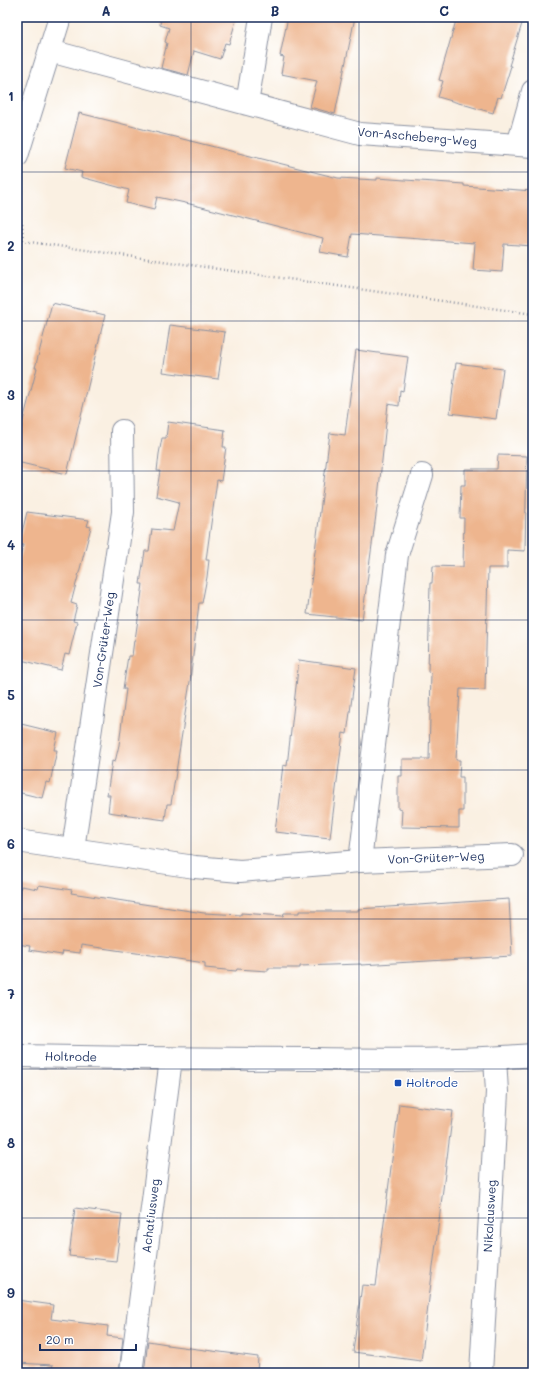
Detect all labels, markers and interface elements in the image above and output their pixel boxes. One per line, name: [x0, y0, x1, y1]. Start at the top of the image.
text: A: [101, 2, 111, 19]
text: B: [271, 2, 280, 19]
text: C: [439, 2, 449, 19]
text: 1: [8, 87, 14, 104]
street label: Von-Ascheberg-Weg: [357, 123, 478, 149]
text: 2: [7, 237, 15, 254]
text: 3: [7, 386, 15, 403]
text: 4: [7, 536, 15, 553]
street label: Von-Grüter-Weg: [88, 591, 118, 689]
text: 5: [7, 686, 15, 703]
text: 6: [7, 835, 15, 852]
street label: Von-Grüter-Weg: [387, 847, 485, 867]
text: 7: [7, 985, 15, 1002]
street label: Holtrode: [45, 1048, 97, 1064]
place label: Holtrode: [406, 1074, 458, 1090]
marker: Holtrode: [393, 1078, 403, 1088]
text: 8: [7, 1134, 15, 1151]
street label: Achatiusweg: [138, 1178, 163, 1254]
street label: Nikolausweg: [479, 1179, 499, 1253]
text: 9: [7, 1284, 15, 1301]
scale bar: [40, 1326, 136, 1352]
text: 20 m: [46, 1331, 74, 1347]

